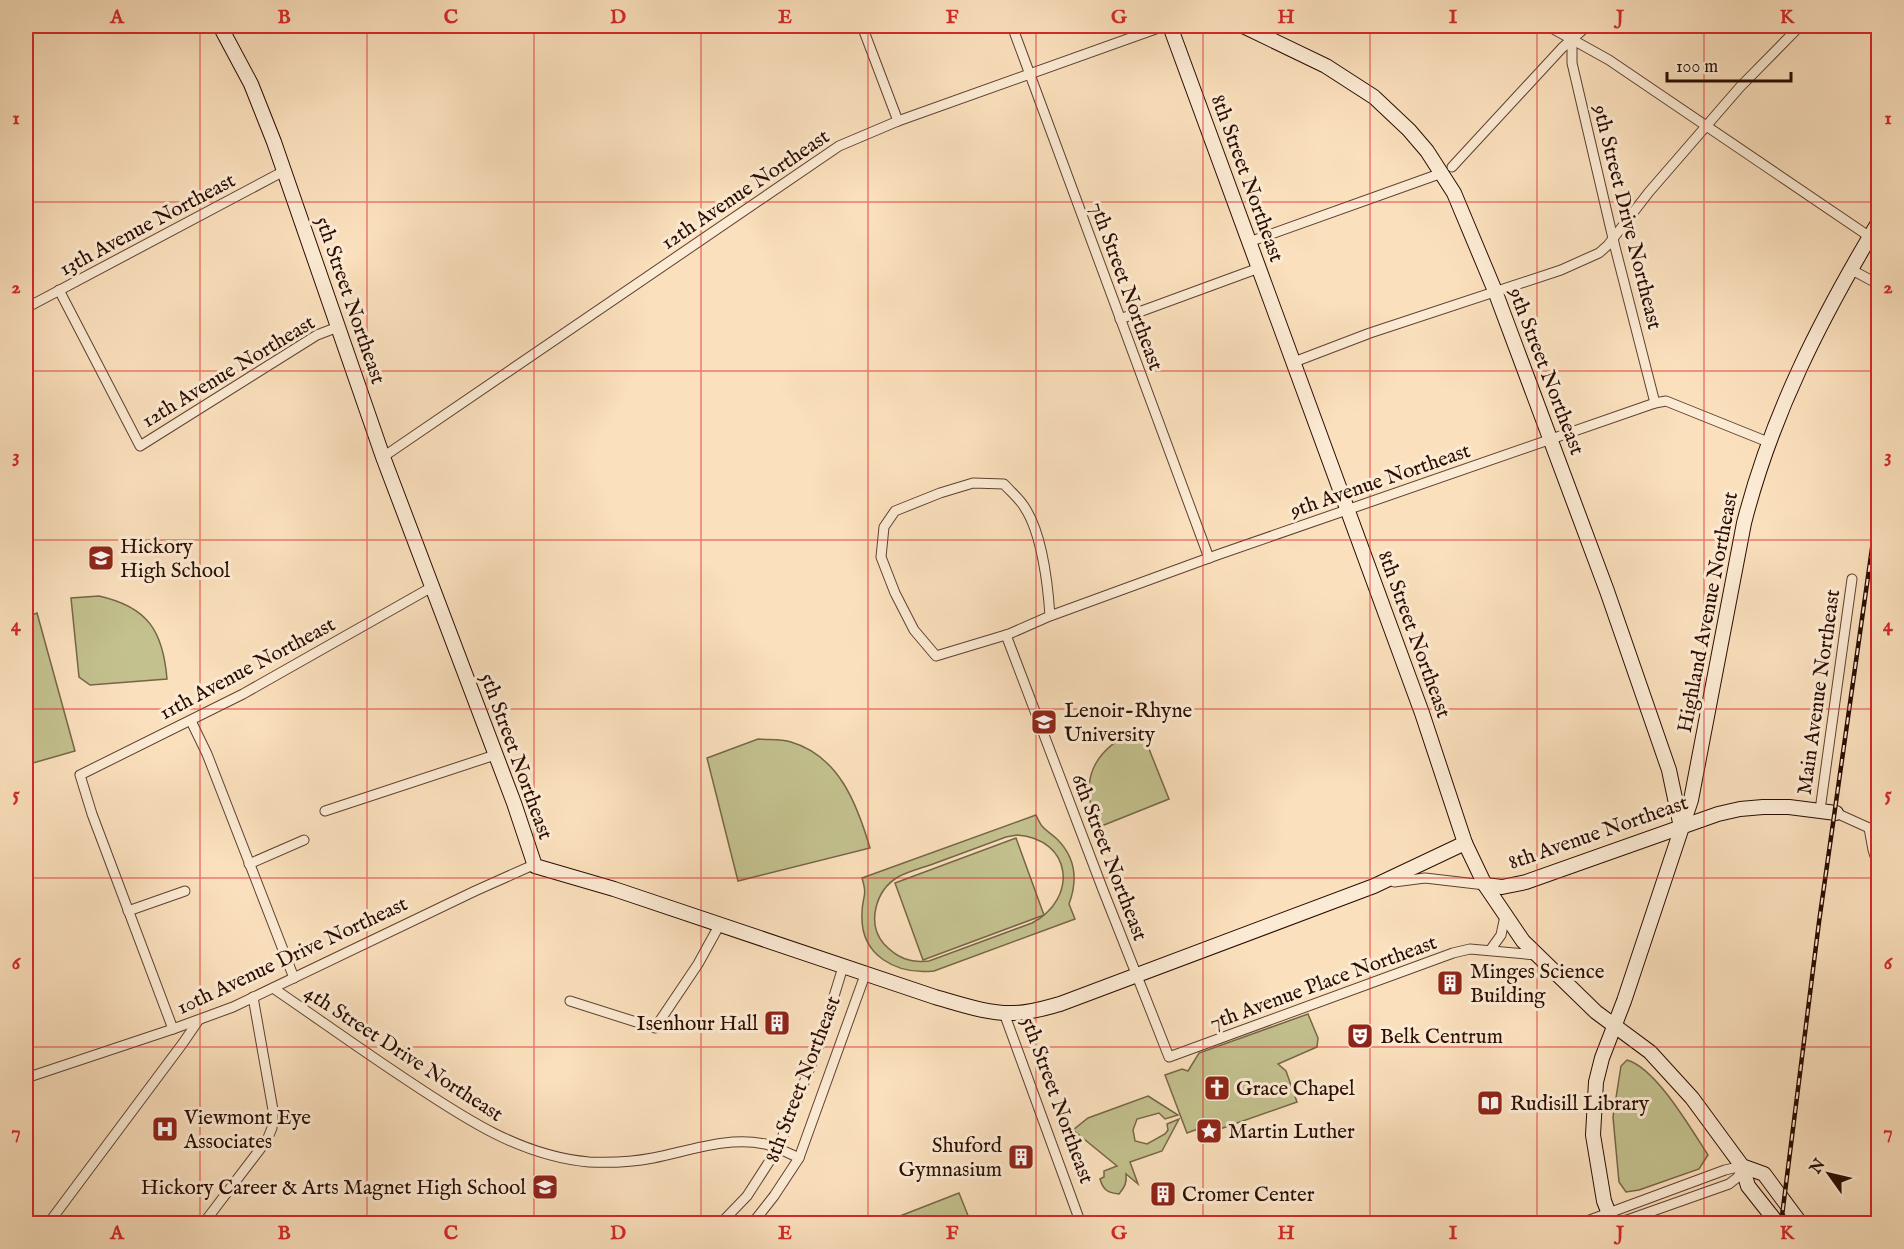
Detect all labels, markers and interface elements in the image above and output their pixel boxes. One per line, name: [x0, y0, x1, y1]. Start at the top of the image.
text: A: [109, 5, 125, 30]
text: B: [277, 5, 291, 30]
text: C: [444, 5, 458, 30]
text: D: [610, 5, 626, 30]
text: E: [778, 5, 792, 30]
text: F: [946, 5, 959, 30]
text: G: [1111, 5, 1128, 30]
text: H: [1277, 5, 1295, 30]
text: I: [1449, 5, 1458, 30]
text: J: [1613, 5, 1625, 30]
text: K: [1780, 5, 1796, 30]
scale bar: [1667, 45, 1792, 83]
text: 100 m: [1676, 56, 1718, 79]
street label: 8th Street Northeast: [1204, 91, 1289, 266]
street label: 9th Street Drive Northeast: [1585, 101, 1668, 332]
text: 1: [12, 106, 20, 131]
text: 1: [1884, 106, 1892, 131]
street label: 12th Avenue Northeast: [656, 124, 835, 257]
street label: 13th Avenue Northeast: [55, 167, 240, 283]
street label: 7th Street Northeast: [1083, 198, 1169, 375]
street label: 5th Street Northeast: [308, 213, 391, 388]
text: 2: [11, 275, 21, 300]
text: 2: [1883, 275, 1893, 300]
street label: 9th Street Northeast: [1501, 283, 1590, 459]
street label: 12th Avenue Northeast: [137, 310, 320, 435]
street label: 9th Avenue Northeast: [1286, 438, 1474, 525]
text: 3: [12, 444, 20, 469]
text: 3: [1884, 444, 1892, 469]
street label: Highland Avenue Northeast: [1672, 489, 1745, 735]
place label: Hickory High School: [120, 534, 230, 585]
school or university icon: Hickory High School: [86, 543, 116, 573]
street label: 8th Street Northeast: [1371, 547, 1456, 722]
street label: Main Avenue Northeast: [1792, 588, 1847, 797]
street label: 11th Avenue Northeast: [155, 612, 340, 727]
text: 4: [11, 613, 22, 638]
text: 4: [1883, 613, 1894, 638]
street label: 5th Street Northeast: [473, 669, 558, 844]
place label: Lenoir-Rhyne University: [1064, 698, 1193, 749]
school or university icon: Lenoir-Rhyne University: [1029, 707, 1059, 737]
street label: 6th Street Northeast: [1064, 770, 1153, 945]
text: 5: [12, 782, 20, 807]
text: 5: [1884, 782, 1892, 807]
street label: 8th Avenue Northeast: [1505, 790, 1692, 877]
street label: 10th Avenue Drive Northeast: [173, 891, 412, 1022]
street label: 7th Avenue Place Northeast: [1206, 930, 1441, 1037]
text: 6: [12, 951, 22, 976]
text: 6: [1884, 951, 1894, 976]
place label: Minges Science Building: [1470, 959, 1605, 1010]
building icon: Minges Science Building: [1435, 968, 1465, 998]
street label: 4th Street Drive Northeast: [299, 980, 508, 1129]
street label: 8th Street Northeast: [759, 992, 848, 1167]
building icon: Isenhour Hall: [762, 1008, 792, 1038]
place label: Isenhour Hall: [637, 1011, 758, 1038]
street label: 5th Street Northeast: [1014, 1013, 1099, 1188]
theatre icon: Belk Centrum: [1345, 1021, 1375, 1051]
place label: Belk Centrum: [1380, 1024, 1503, 1051]
church icon: Grace Chapel: [1202, 1073, 1232, 1103]
place label: Grace Chapel: [1236, 1076, 1355, 1103]
library icon: Rudisill Library: [1475, 1088, 1505, 1118]
place label: Rudisill Library: [1510, 1091, 1650, 1118]
place label: Viewmont Eye Associates: [183, 1105, 311, 1156]
hospital icon: Viewmont Eye Associates: [150, 1114, 180, 1144]
place icon: Martin Luther: [1194, 1116, 1224, 1146]
place label: Martin Luther: [1228, 1119, 1355, 1146]
text: 7: [11, 1120, 21, 1145]
text: 7: [1883, 1120, 1893, 1145]
place label: Shuford Gymnasium: [898, 1133, 1003, 1184]
building icon: Shuford Gymnasium: [1006, 1142, 1036, 1172]
north arrow: [1799, 1144, 1859, 1204]
text: N: [1806, 1155, 1830, 1179]
school or university icon: Hickory Career & Arts Magnet High School: [530, 1172, 560, 1202]
place label: Hickory Career & Arts Magnet High School: [141, 1175, 526, 1202]
building icon: Cromer Center: [1148, 1179, 1178, 1209]
place label: Cromer Center: [1182, 1182, 1315, 1209]
text: A: [109, 1221, 125, 1246]
text: B: [277, 1221, 291, 1246]
text: C: [444, 1221, 458, 1246]
text: D: [610, 1221, 626, 1246]
text: E: [778, 1221, 792, 1246]
text: F: [946, 1221, 959, 1246]
text: G: [1111, 1221, 1128, 1246]
text: H: [1277, 1221, 1295, 1246]
text: I: [1449, 1221, 1458, 1246]
text: J: [1613, 1221, 1625, 1246]
text: K: [1780, 1221, 1796, 1246]

